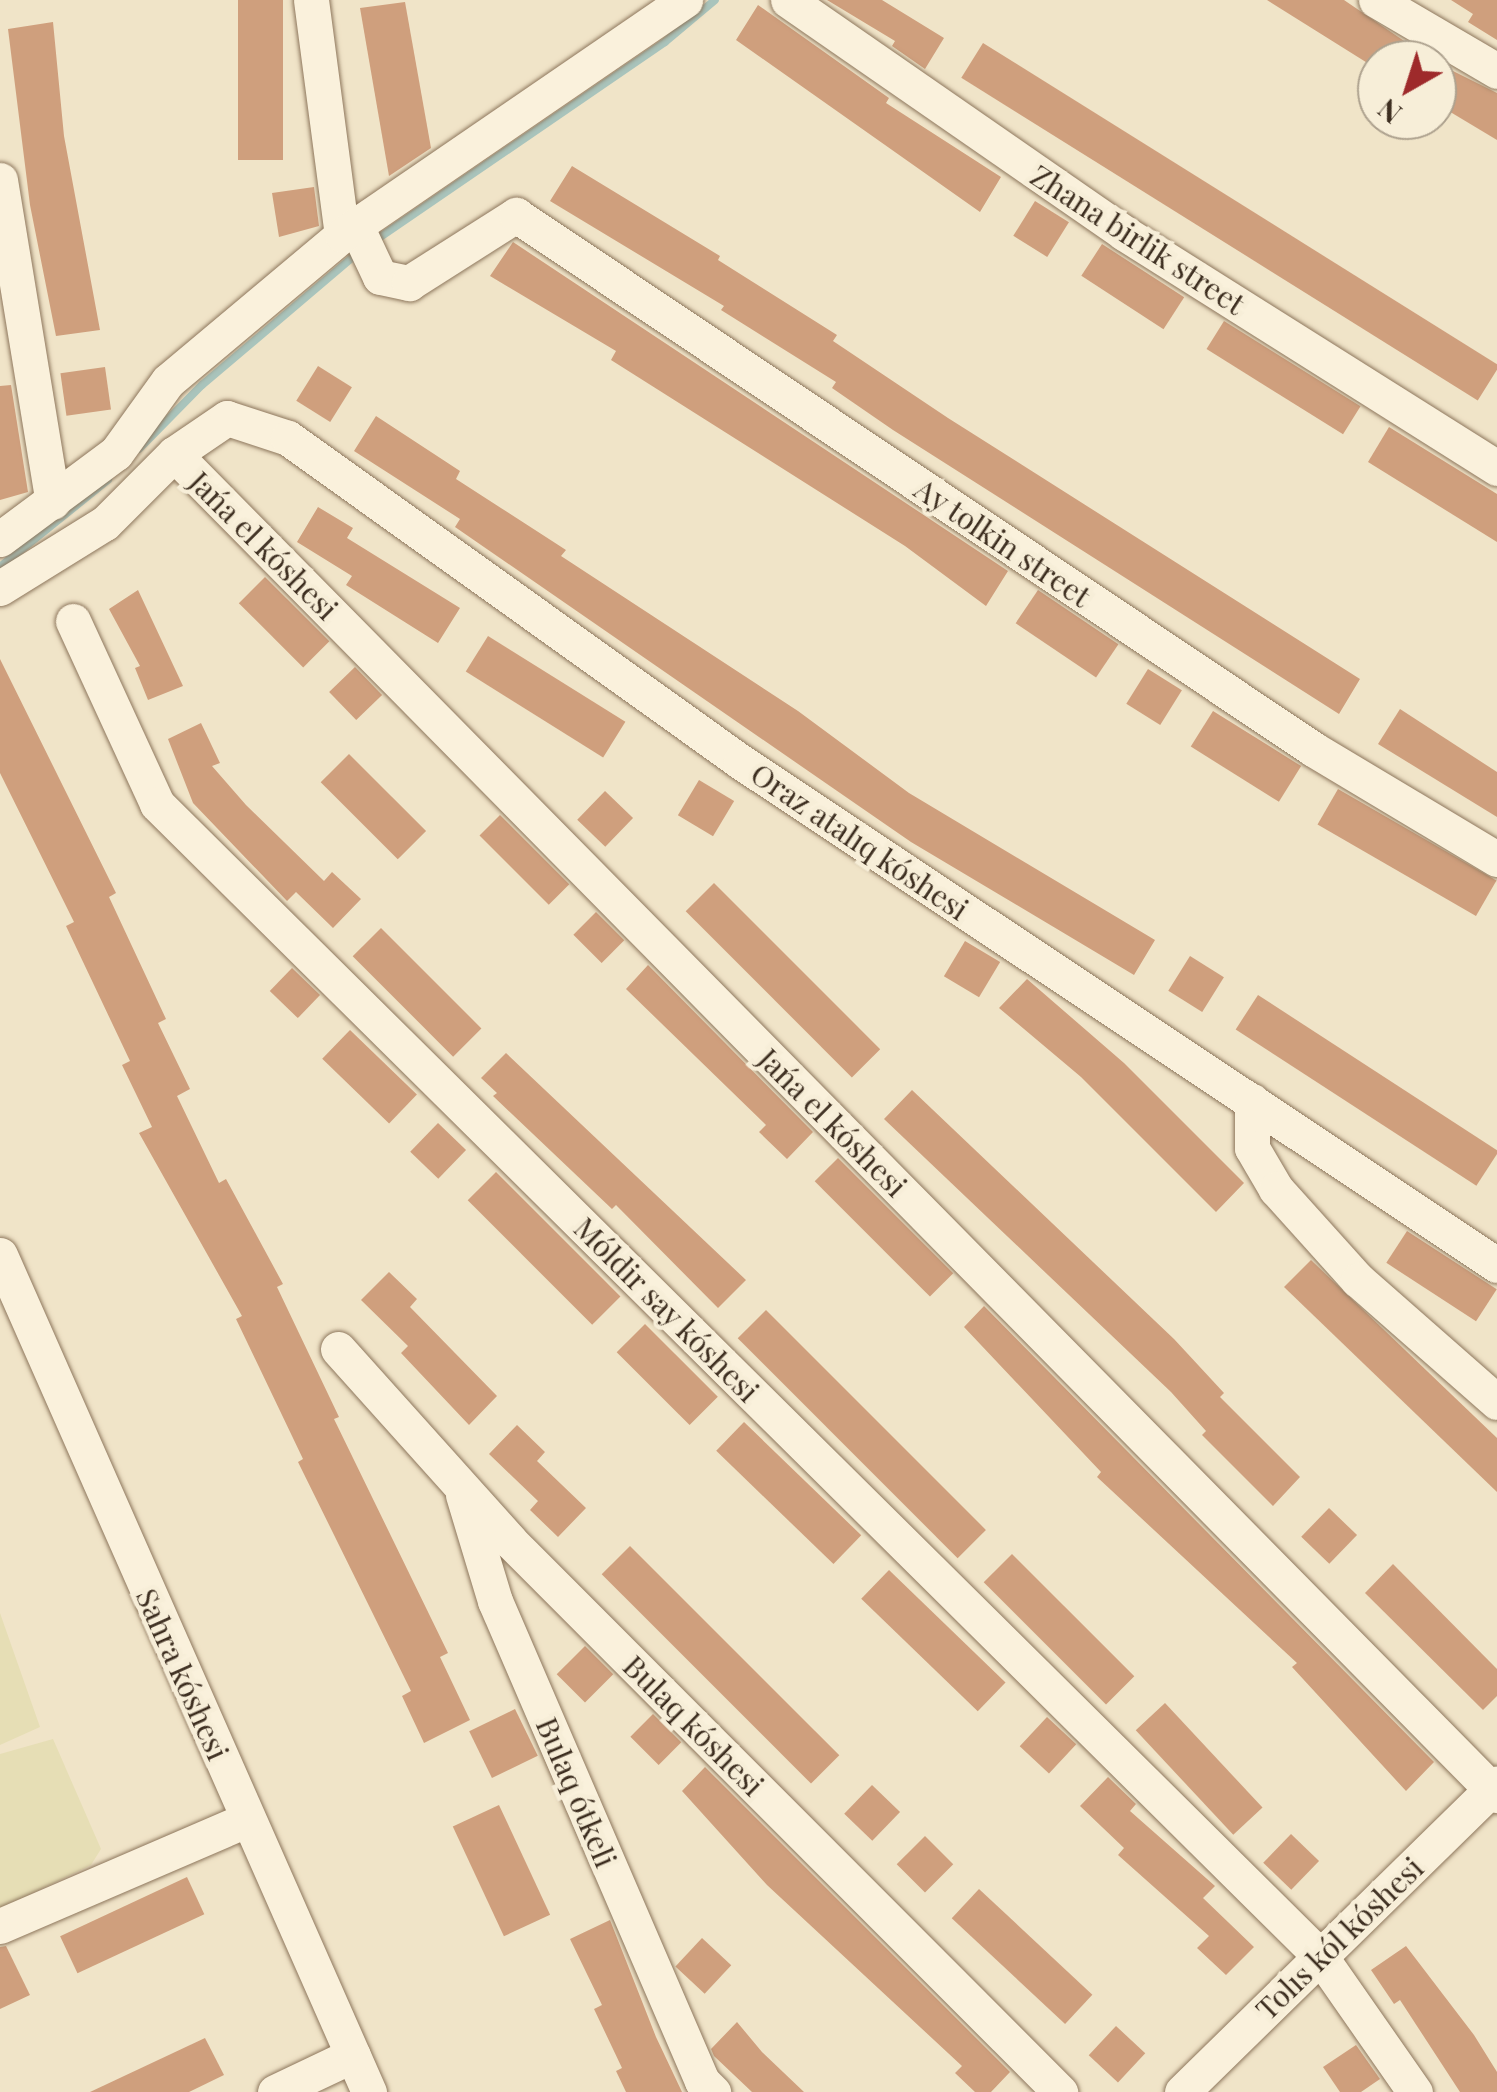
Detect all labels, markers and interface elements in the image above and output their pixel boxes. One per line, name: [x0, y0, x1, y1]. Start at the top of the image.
north arrow: [1357, 40, 1457, 140]
text: N: [1370, 91, 1409, 133]
street label: Zhana birlik street: [1024, 156, 1252, 322]
street label: Jańa el kóshesi: [182, 463, 346, 627]
street label: Ay tolkin street: [908, 470, 1098, 614]
street label: Oraz atalıq kóshesi: [744, 755, 976, 927]
street label: Jańa el kóshesi: [751, 1040, 915, 1204]
street label: Móldir say kóshesi: [566, 1208, 768, 1410]
street label: Sahra kóshesi: [129, 1582, 237, 1766]
street label: Bulaq kóshesi: [616, 1647, 772, 1803]
street label: Bulaq ótkeli: [529, 1712, 625, 1872]
street label: Tolıs kól kóshesi: [1247, 1849, 1431, 2027]

